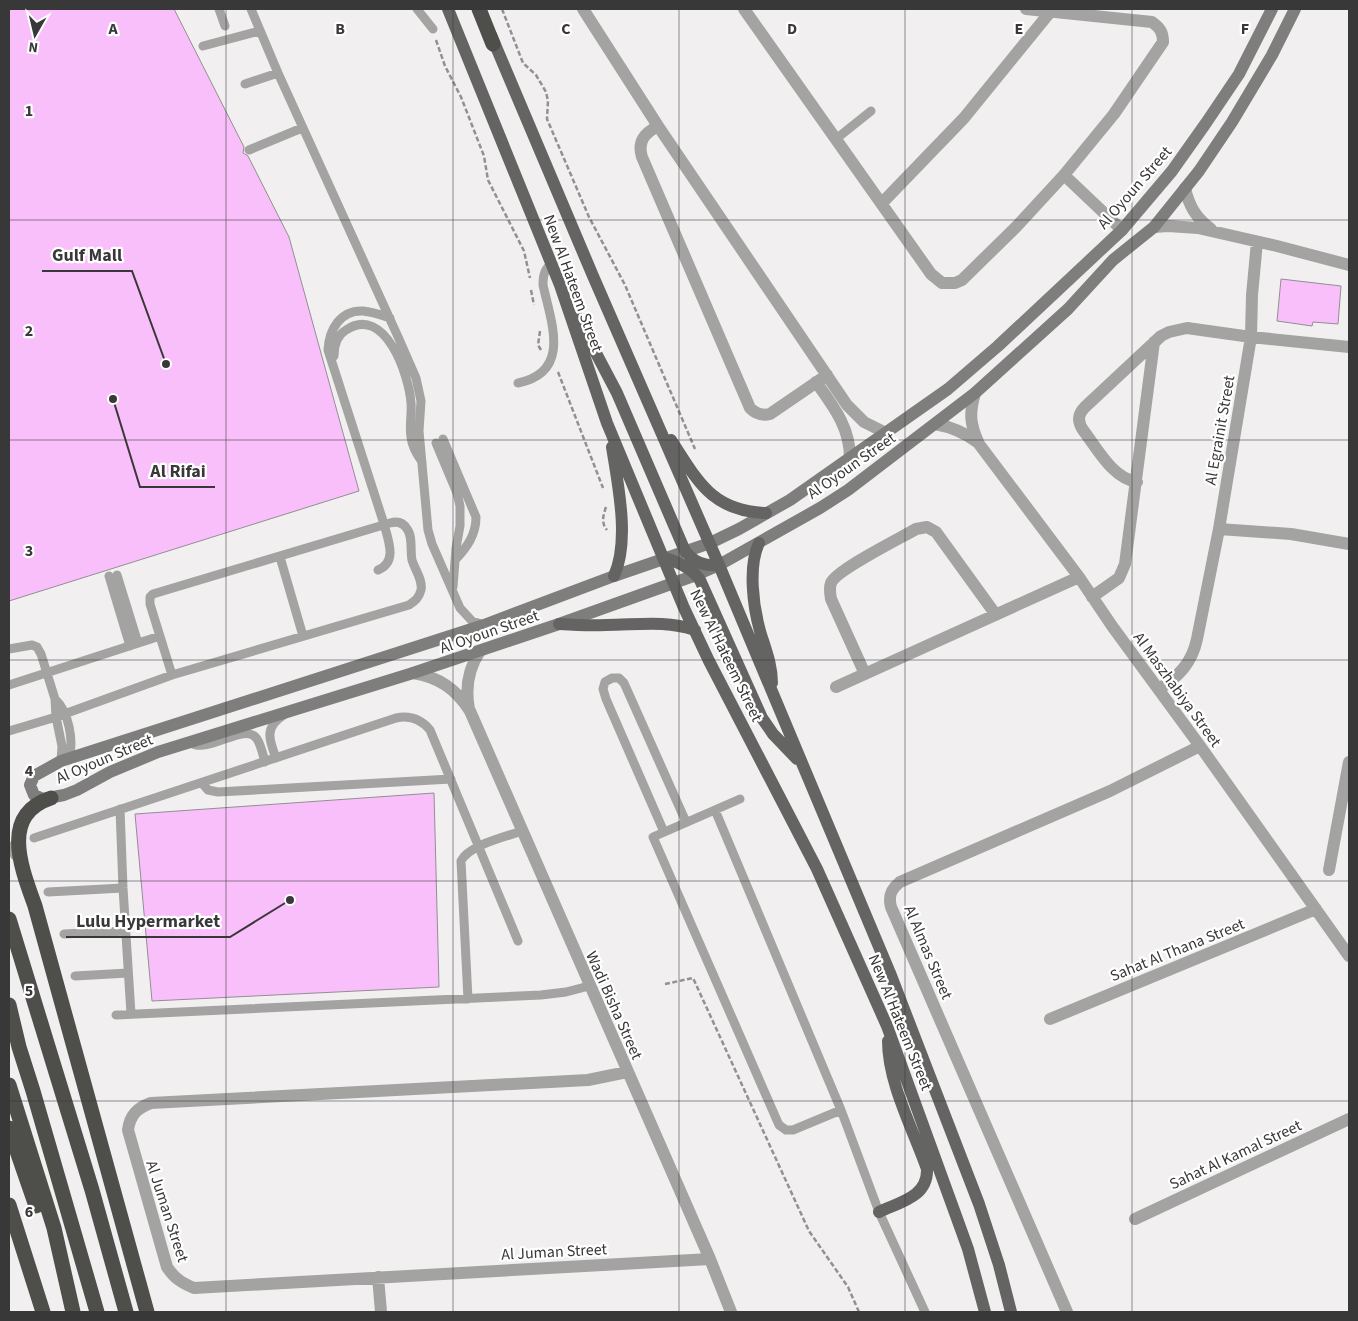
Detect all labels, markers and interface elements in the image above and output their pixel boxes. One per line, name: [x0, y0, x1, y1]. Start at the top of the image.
north arrow: [10, 10, 60, 60]
text: A: [107, 18, 118, 40]
text: B: [335, 18, 345, 40]
text: C: [561, 18, 571, 40]
text: D: [787, 18, 797, 40]
text: E: [1015, 18, 1023, 40]
text: F: [1241, 18, 1249, 40]
text: N: [27, 36, 39, 57]
text: 1: [25, 100, 33, 122]
street label: Al Oyoun Street: [1093, 141, 1177, 234]
street label: New Al Hateem Street: [538, 211, 608, 356]
callout: Gulf Mall: [42, 238, 132, 271]
text: Gulf Mall: [52, 243, 122, 268]
text: 2: [25, 320, 33, 342]
street label: Al Egrainit Street: [1200, 373, 1241, 487]
street label: Al Oyoun Street: [803, 427, 901, 504]
callout: Al Rifai: [140, 454, 215, 487]
text: Al Rifai: [149, 459, 206, 484]
text: 3: [25, 540, 33, 562]
street label: New Al Hateem Street: [684, 585, 768, 726]
street label: Al Oyoun Street: [437, 605, 542, 659]
street label: Al Maszhabiya Street: [1128, 628, 1227, 752]
street label: Al Oyoun Street: [52, 728, 157, 789]
text: 4: [25, 760, 34, 782]
street label: Al Almas Street: [898, 902, 958, 1003]
callout: Lulu Hypermarket: [66, 904, 230, 937]
text: Lulu Hypermarket: [76, 909, 220, 934]
street label: Sahat Al Thana Street: [1107, 913, 1248, 987]
street label: Wadi Bisha Street: [580, 948, 648, 1064]
street label: New Al Hateem Street: [863, 951, 938, 1094]
text: 5: [25, 980, 33, 1002]
street label: Sahat Al Kamal Street: [1166, 1114, 1306, 1195]
street label: Al Juman Street: [140, 1158, 194, 1266]
text: 6: [25, 1201, 33, 1223]
street label: Al Juman Street: [501, 1238, 608, 1266]

